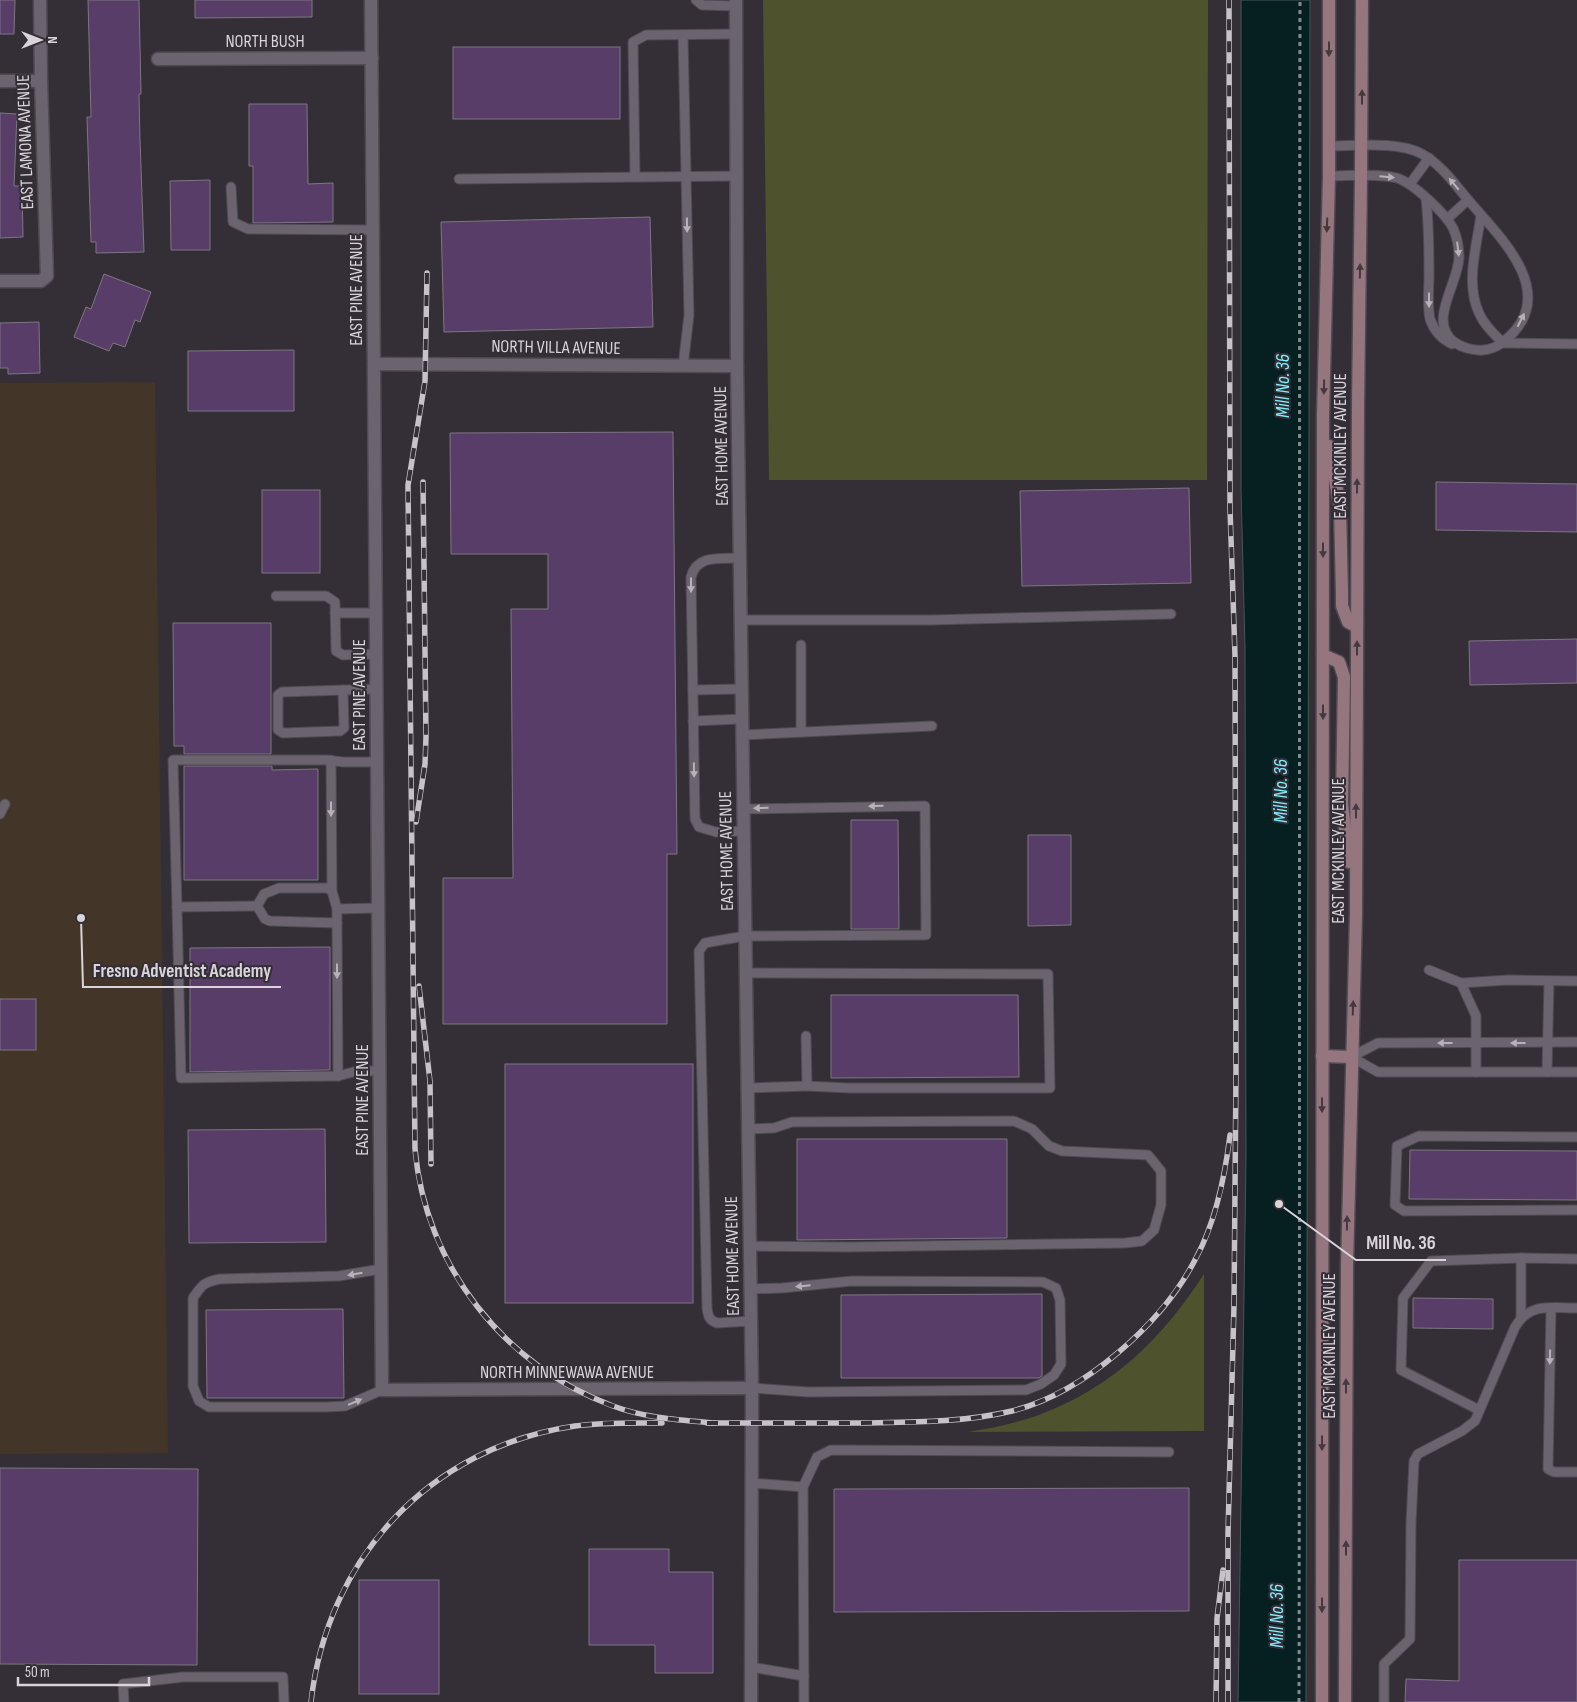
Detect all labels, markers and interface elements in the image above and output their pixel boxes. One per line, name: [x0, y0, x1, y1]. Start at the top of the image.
north arrow: [15, 15, 65, 65]
street label: NORTH BUSH: [225, 31, 305, 52]
text: N: [44, 36, 61, 44]
one-way arrow: [1325, 41, 1333, 57]
street label: EAST LAMONA AVENUE: [13, 74, 38, 210]
one-way arrow: [1358, 89, 1366, 105]
one-way arrow: [1380, 174, 1396, 182]
one-way arrow: [1449, 177, 1460, 190]
one-way arrow: [683, 217, 691, 233]
one-way arrow: [1323, 217, 1331, 233]
street label: EAST PINE AVENUE: [346, 234, 367, 346]
one-way arrow: [1454, 242, 1462, 258]
one-way arrow: [1356, 262, 1364, 278]
one-way arrow: [1425, 292, 1433, 308]
one-way arrow: [1517, 313, 1525, 328]
street label: NORTH VILLA AVENUE: [491, 336, 621, 359]
water label: Mill No. 36: [1272, 353, 1295, 418]
street label: EAST MCKINLEY AVENUE: [1330, 373, 1351, 519]
one-way arrow: [1320, 380, 1328, 396]
street label: EAST HOME AVENUE: [710, 386, 733, 506]
one-way arrow: [1353, 478, 1361, 494]
one-way arrow: [1319, 542, 1327, 558]
one-way arrow: [687, 577, 695, 593]
street label: EAST PINE AVENUE: [349, 639, 370, 751]
one-way arrow: [1353, 640, 1361, 656]
one-way arrow: [1319, 705, 1327, 721]
water label: Mill No. 36: [1270, 758, 1293, 823]
one-way arrow: [691, 762, 699, 778]
street label: EAST MCKINLEY AVENUE: [1328, 778, 1349, 924]
street label: EAST HOME AVENUE: [715, 791, 738, 911]
one-way arrow: [327, 801, 335, 817]
one-way arrow: [868, 803, 884, 811]
one-way arrow: [1352, 803, 1360, 819]
one-way arrow: [752, 804, 768, 812]
callout: Fresno Adventist Academy: [83, 953, 281, 987]
text: Fresno Adventist Academy: [93, 960, 271, 983]
one-way arrow: [333, 964, 341, 980]
one-way arrow: [1349, 1000, 1357, 1016]
one-way arrow: [1437, 1039, 1453, 1047]
one-way arrow: [1510, 1039, 1526, 1047]
street label: EAST PINE AVENUE: [352, 1044, 373, 1156]
one-way arrow: [1318, 1097, 1326, 1113]
street label: EAST HOME AVENUE: [721, 1196, 744, 1316]
one-way arrow: [1343, 1215, 1351, 1231]
callout: Mill No. 36: [1356, 1226, 1446, 1260]
text: Mill No. 36: [1366, 1232, 1436, 1255]
one-way arrow: [346, 1270, 362, 1278]
street label: EAST MCKINLEY AVENUE: [1319, 1273, 1340, 1419]
one-way arrow: [795, 1282, 811, 1290]
one-way arrow: [1546, 1349, 1554, 1365]
street label: NORTH MINNEWAWA AVENUE: [480, 1362, 654, 1383]
one-way arrow: [1342, 1378, 1350, 1394]
one-way arrow: [348, 1397, 362, 1405]
one-way arrow: [1318, 1435, 1326, 1451]
one-way arrow: [1342, 1540, 1350, 1556]
water label: Mill No. 36: [1266, 1583, 1289, 1648]
one-way arrow: [1318, 1597, 1326, 1613]
scale bar: [18, 1654, 149, 1686]
text: 50 m: [25, 1663, 50, 1682]

